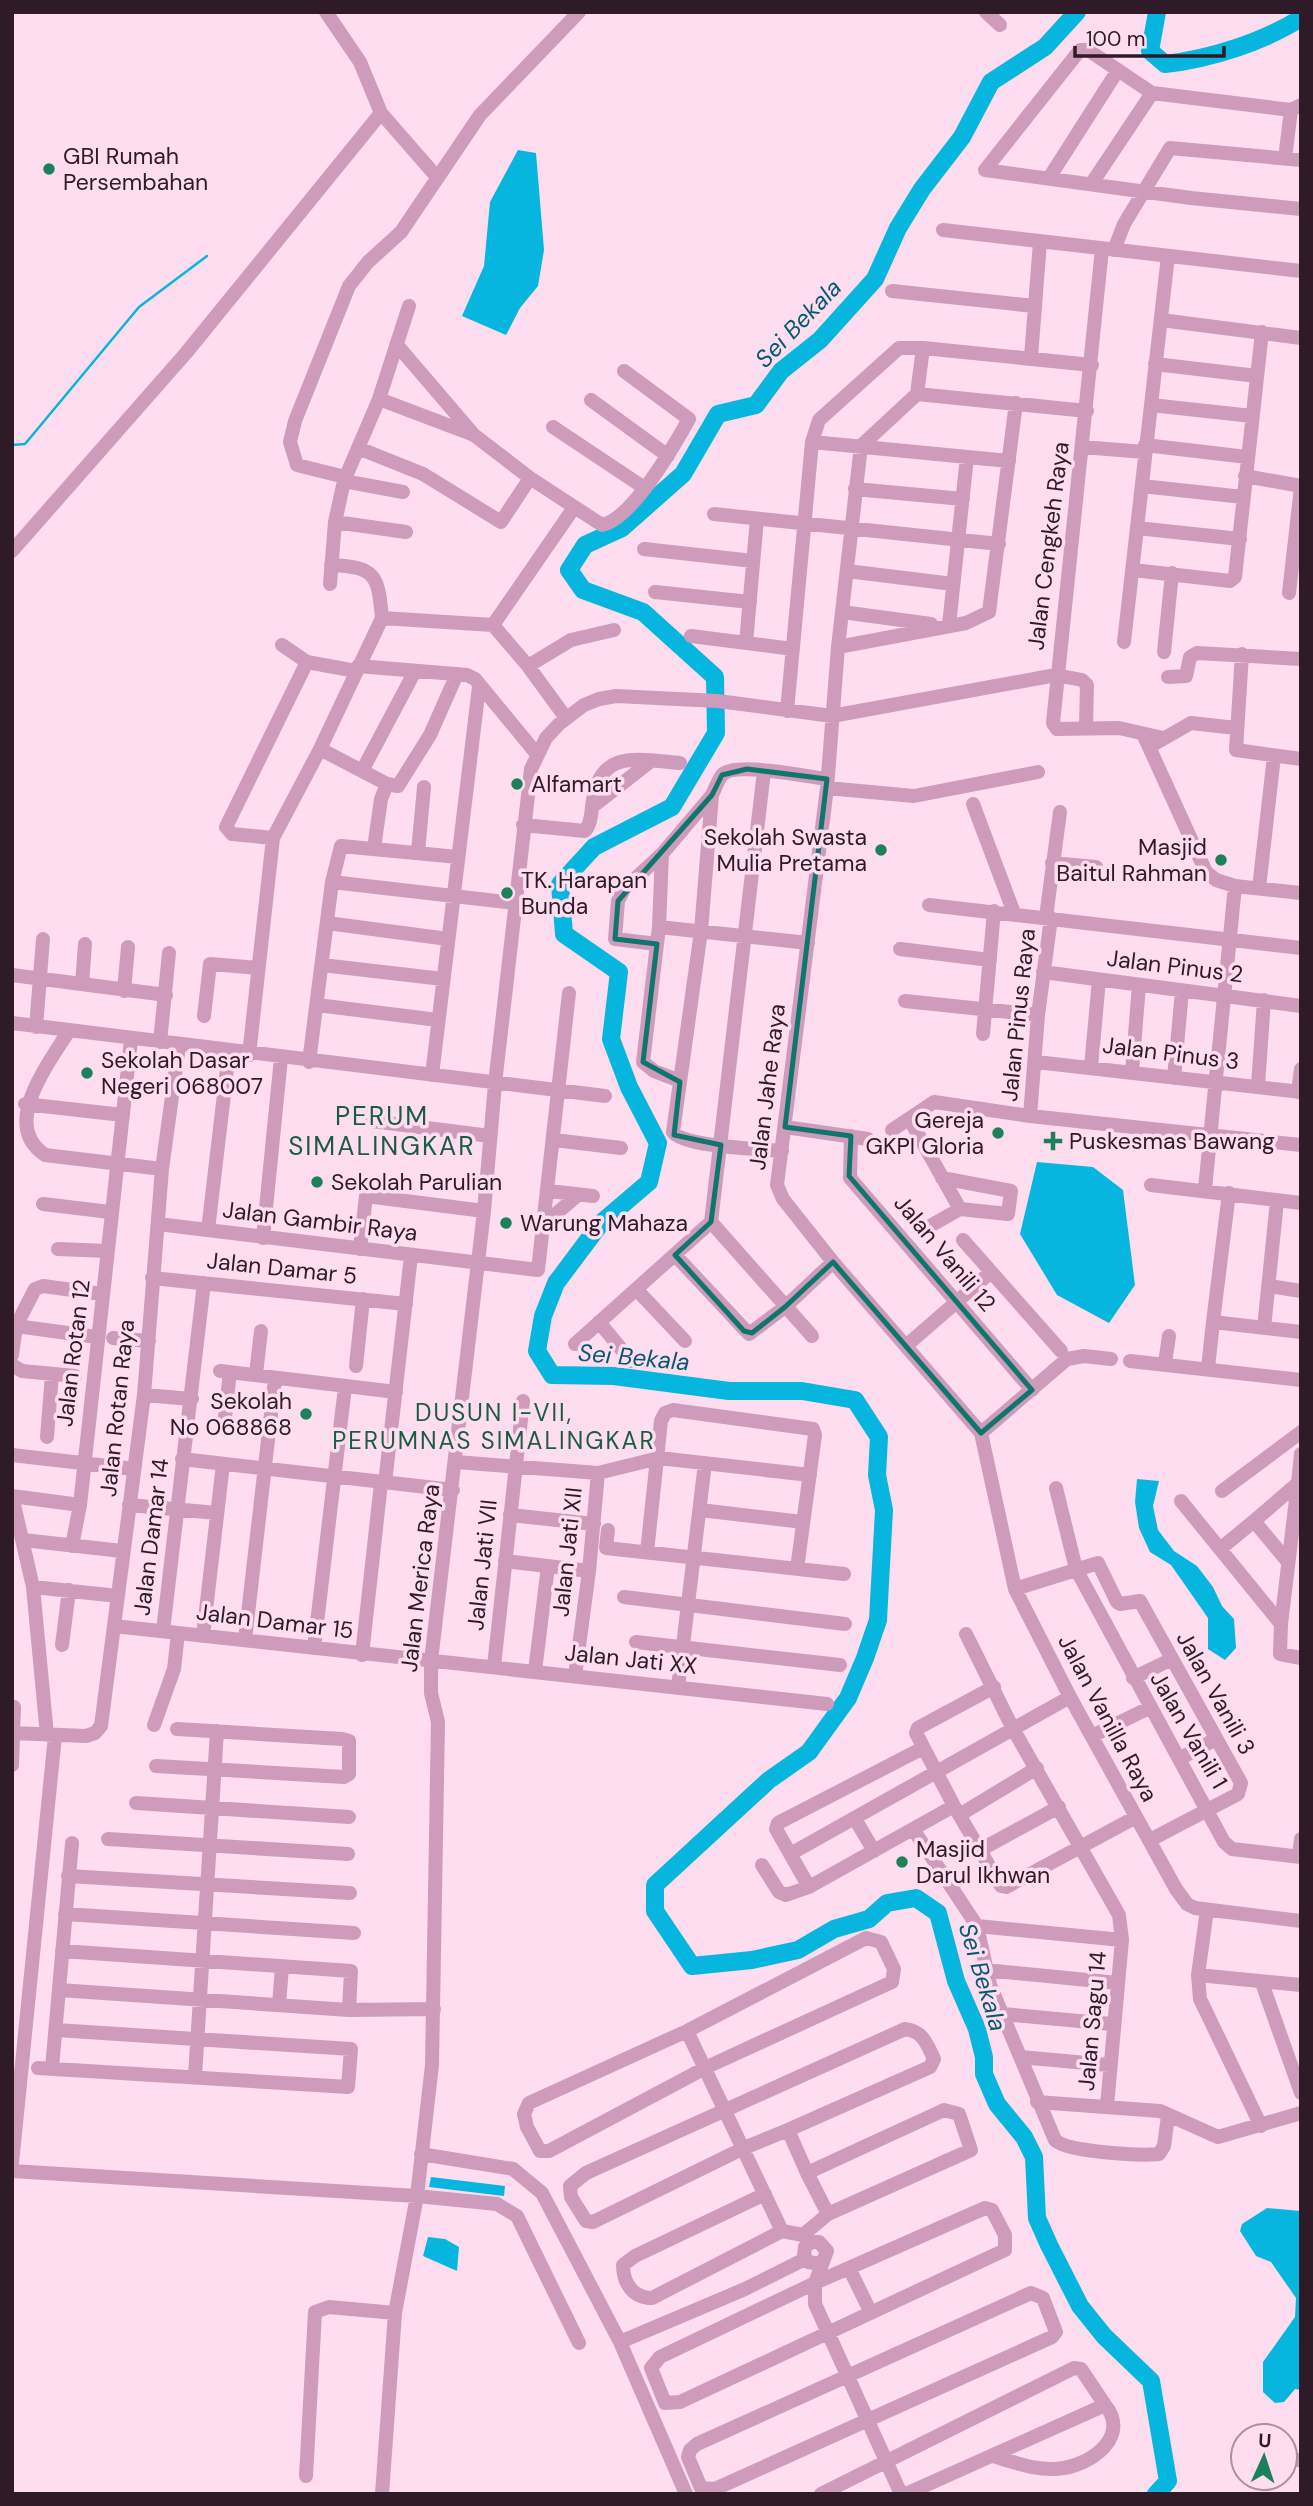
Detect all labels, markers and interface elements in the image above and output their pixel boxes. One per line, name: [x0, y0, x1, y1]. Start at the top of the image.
scale bar: [1075, 14, 1224, 58]
text: 100 m: [1086, 25, 1146, 53]
place label: GBI Rumah Persembahan: [63, 141, 208, 197]
marker: GBI Rumah Persembahan: [41, 161, 57, 177]
water label: Sei Bekala: [748, 272, 848, 374]
street label: Jalan Cengkeh Raya: [1020, 440, 1076, 652]
place label: Alfamart: [531, 769, 622, 799]
marker: Alfamart: [509, 776, 525, 792]
place label: Sekolah Swasta Mulia Pretama: [704, 822, 867, 878]
place label: Masjid Baitul Rahman: [1056, 832, 1207, 888]
marker: Sekolah Swasta Mulia Pretama: [873, 842, 889, 858]
marker: Masjid Baitul Rahman: [1213, 852, 1229, 868]
place label: TK. Harapan Bunda: [521, 865, 647, 921]
marker: TK. Harapan Bunda: [499, 885, 515, 901]
street label: Jalan Pinus Raya: [994, 927, 1042, 1103]
street label: Jalan Pinus 2: [1105, 943, 1245, 989]
street label: Jalan Jahe Raya: [742, 1002, 792, 1172]
street label: Jalan Pinus 3: [1101, 1030, 1241, 1076]
place label: Sekolah Dasar Negeri 068007: [101, 1045, 263, 1101]
marker: Sekolah Dasar Negeri 068007: [79, 1065, 95, 1081]
district label: PERUM SIMALINGKAR: [288, 1099, 476, 1163]
place label: Gereja GKPI Gloria: [866, 1105, 984, 1161]
marker: Gereja GKPI Gloria: [990, 1125, 1006, 1141]
place label: Puskesmas Bawang: [1069, 1126, 1275, 1156]
marker: Puskesmas Bawang: [1043, 1131, 1063, 1151]
place label: Sekolah Parulian: [331, 1167, 502, 1197]
marker: Sekolah Parulian: [309, 1174, 325, 1190]
street label: Jalan Vanili 12: [887, 1188, 1003, 1318]
street label: Jalan Gambir Raya: [221, 1194, 419, 1248]
place label: Warung Mahaza: [520, 1208, 688, 1238]
marker: Warung Mahaza: [498, 1215, 514, 1231]
street label: Jalan Damar 5: [205, 1245, 359, 1291]
street label: Jalan Rotan 12: [49, 1278, 97, 1428]
street label: Jalan Rotan Raya: [93, 1318, 141, 1498]
water label: Sei Bekala: [577, 1337, 691, 1377]
place label: Sekolah No 068868: [170, 1386, 292, 1442]
district label: DUSUN I-VII, PERUMNAS SIMALINGKAR: [332, 1397, 656, 1456]
marker: Sekolah No 068868: [298, 1406, 314, 1422]
street label: Jalan Damar 14: [126, 1457, 176, 1617]
street label: Jalan Merica Raya: [394, 1482, 446, 1674]
street label: Jalan Jati XII: [545, 1486, 589, 1618]
street label: Jalan Jati VII: [460, 1498, 504, 1632]
street label: Jalan Damar 15: [195, 1596, 355, 1646]
street label: Jalan Vanili 3: [1170, 1626, 1262, 1760]
street label: Jalan Vanilla Raya: [1051, 1629, 1165, 1807]
street label: Jalan Jati XX: [563, 1637, 699, 1681]
street label: Jalan Vanili 1: [1143, 1666, 1235, 1794]
place label: Masjid Darul Ikhwan: [916, 1834, 1050, 1890]
marker: Masjid Darul Ikhwan: [894, 1854, 910, 1870]
water label: Sei Bekala: [952, 1919, 1014, 2035]
street label: Jalan Sagu 14: [1071, 1950, 1113, 2092]
north arrow: [1229, 2422, 1299, 2492]
text: U: [1258, 2428, 1272, 2453]

